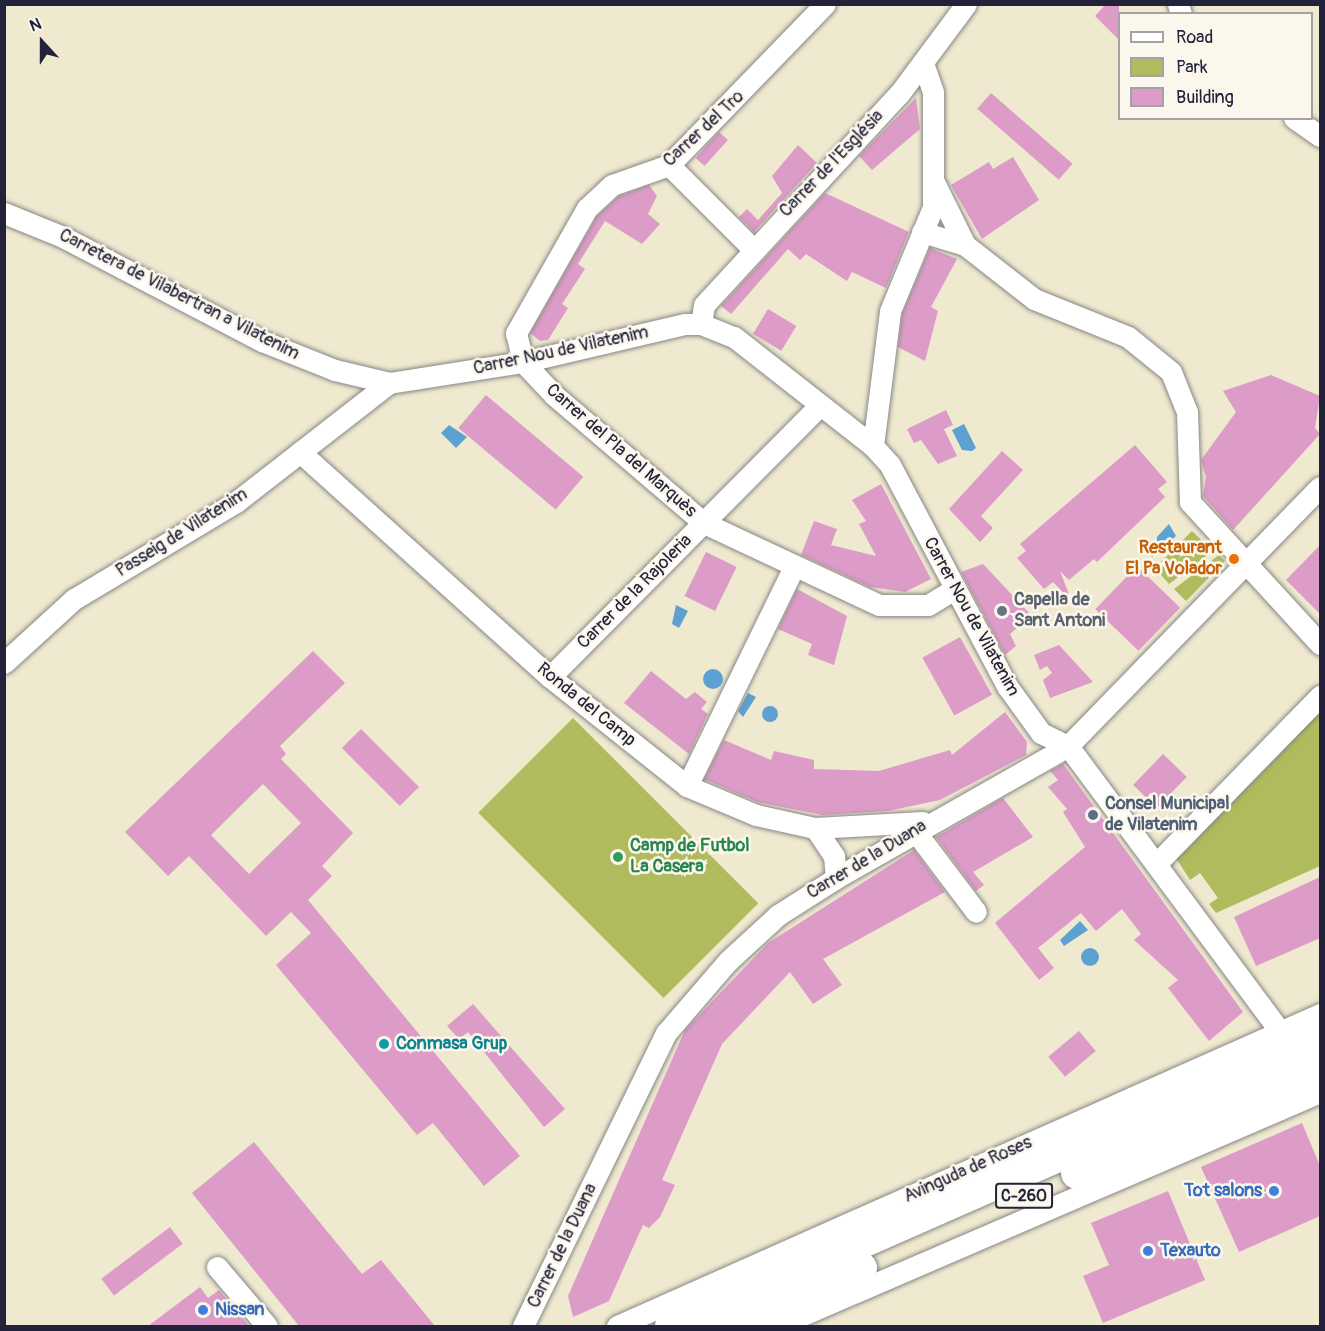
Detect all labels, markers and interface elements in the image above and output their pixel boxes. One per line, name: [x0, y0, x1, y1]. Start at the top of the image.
north arrow: [12, 12, 72, 72]
legend: [1118, 12, 1313, 120]
text: N: [27, 14, 44, 36]
text: Road: [1176, 26, 1213, 49]
text: Park: [1176, 56, 1208, 79]
street label: Carrer del Tro: [659, 86, 749, 172]
text: Building: [1176, 86, 1234, 109]
street label: Carrer de l'Església: [775, 106, 889, 222]
street label: Carretera de Vilabertran a Vilatenim: [55, 225, 303, 365]
street label: Carrer Nou de Vilatenim: [471, 322, 651, 380]
street label: Carrer del Pla del Marquès: [541, 380, 701, 522]
street label: Passeig de Vilatenim: [112, 484, 252, 582]
street label: Carrer de la Rajoleria: [573, 530, 697, 654]
street label: Carrer Nou de Vilatenim: [918, 534, 1024, 700]
place label: Restaurant El Pa Volador: [1125, 538, 1222, 580]
marker: Restaurant El Pa Volador: [1227, 552, 1241, 566]
place label: Capella de Sant Antoni: [1014, 590, 1105, 632]
marker: Capella de Sant Antoni: [995, 604, 1009, 618]
street label: Ronda del Camp: [532, 658, 640, 752]
place label: Consel Municipal de Vilatenim: [1105, 794, 1229, 836]
marker: Consel Municipal de Vilatenim: [1086, 808, 1100, 822]
street label: Carrer de la Duana: [803, 816, 931, 904]
place label: Camp de Futbol La Casera: [630, 836, 750, 878]
marker: Camp de Futbol La Casera: [611, 850, 625, 864]
place label: Conmasa Grup: [396, 1033, 507, 1055]
marker: Conmasa Grup: [377, 1037, 391, 1051]
street label: Avinguda de Roses: [901, 1132, 1035, 1208]
street label: Carrer de la Duana: [524, 1180, 602, 1312]
place label: Tot salons: [1184, 1180, 1262, 1202]
road number: C-260: [994, 1183, 1054, 1209]
marker: Tot salons: [1267, 1184, 1281, 1198]
place label: Texauto: [1160, 1240, 1221, 1262]
marker: Texauto: [1141, 1244, 1155, 1258]
place label: Nissan: [215, 1299, 264, 1321]
marker: Nissan: [196, 1303, 210, 1317]

